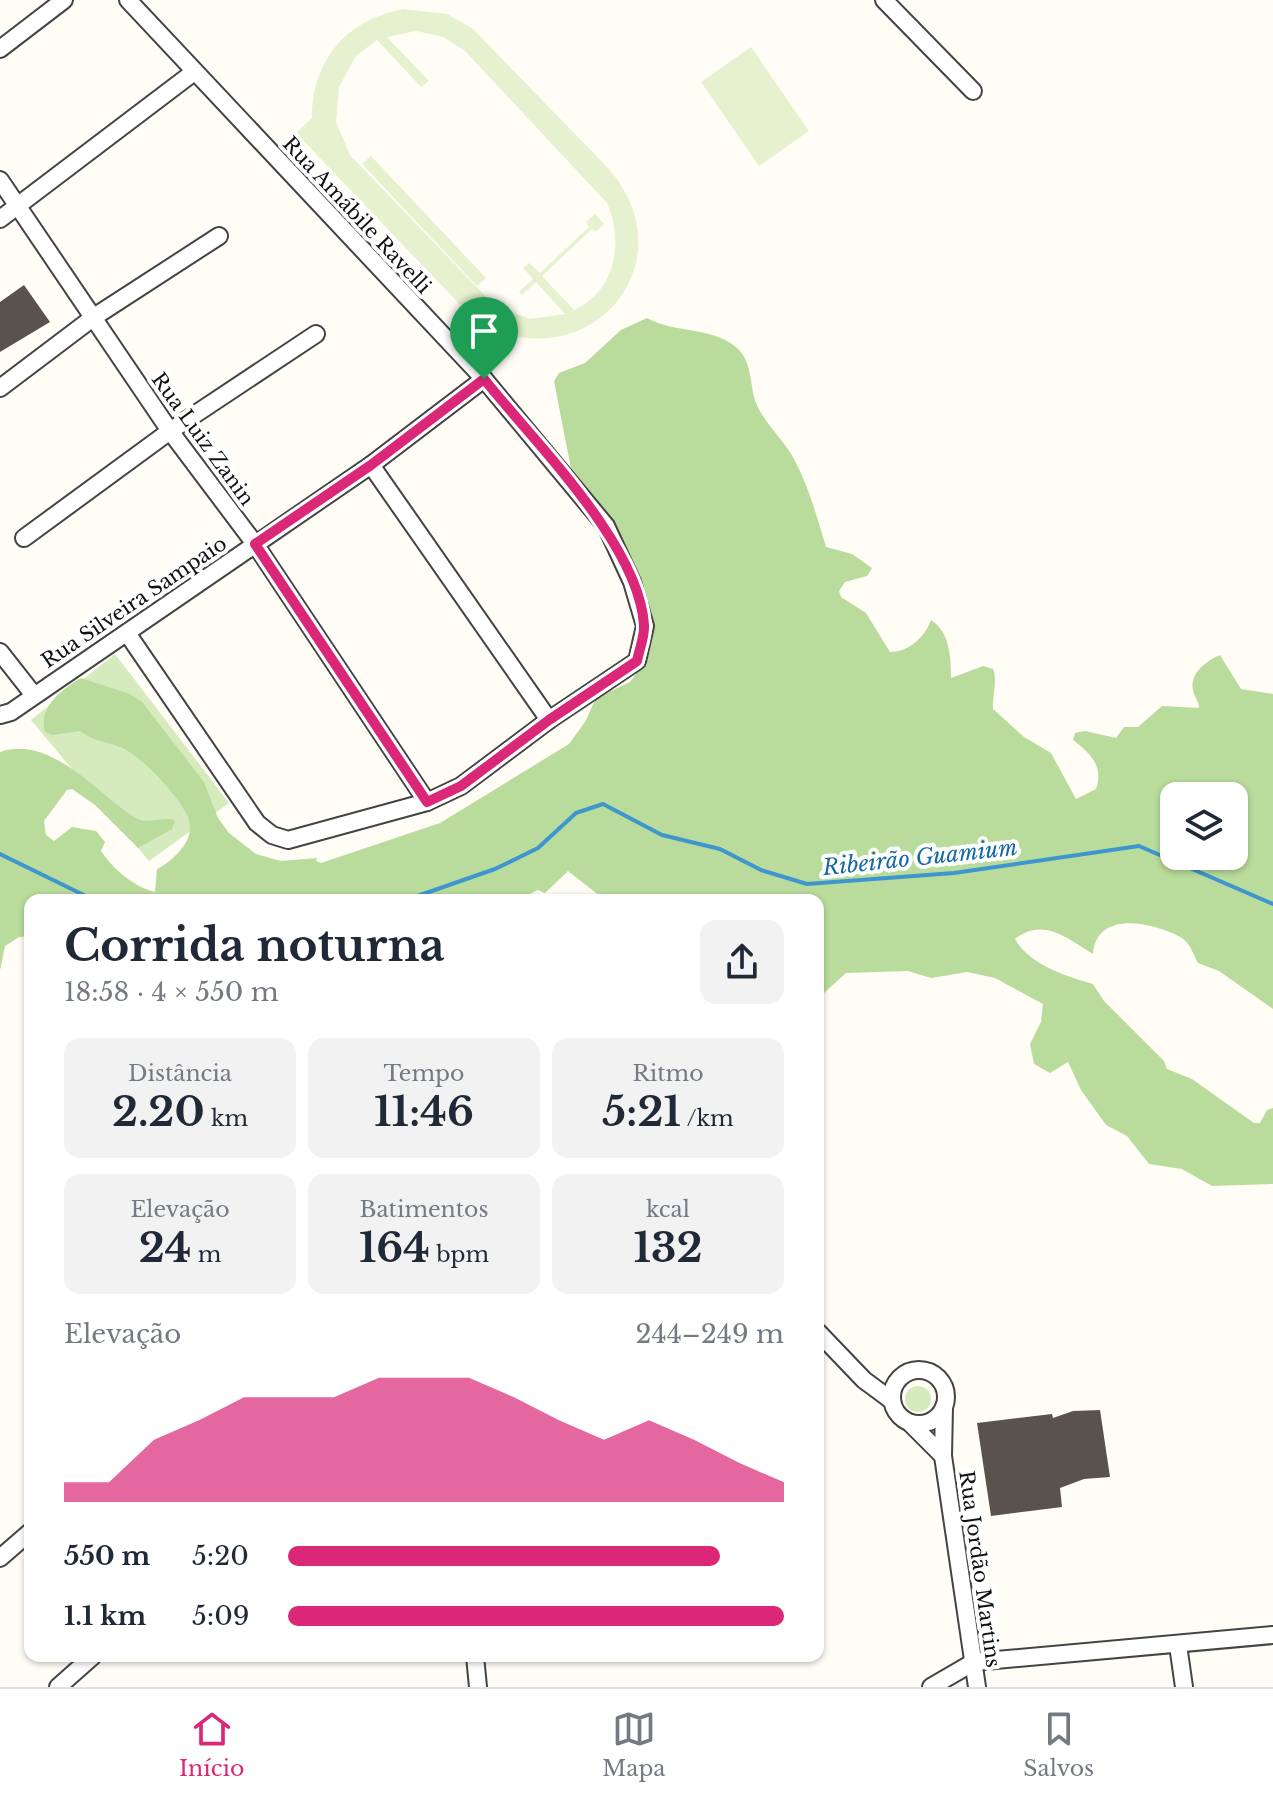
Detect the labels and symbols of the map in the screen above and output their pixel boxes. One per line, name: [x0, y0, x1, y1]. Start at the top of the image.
street label: Rua Amábile Ravelli: [278, 131, 436, 299]
pin: [450, 297, 518, 379]
street label: Rua Luiz Zanin: [147, 368, 259, 510]
street label: Rua Silveira Sampaio: [37, 531, 231, 673]
water label: Ribeirão Guamium: [820, 834, 1019, 881]
street label: Rua Jordão Martins: [954, 1469, 1006, 1669]

